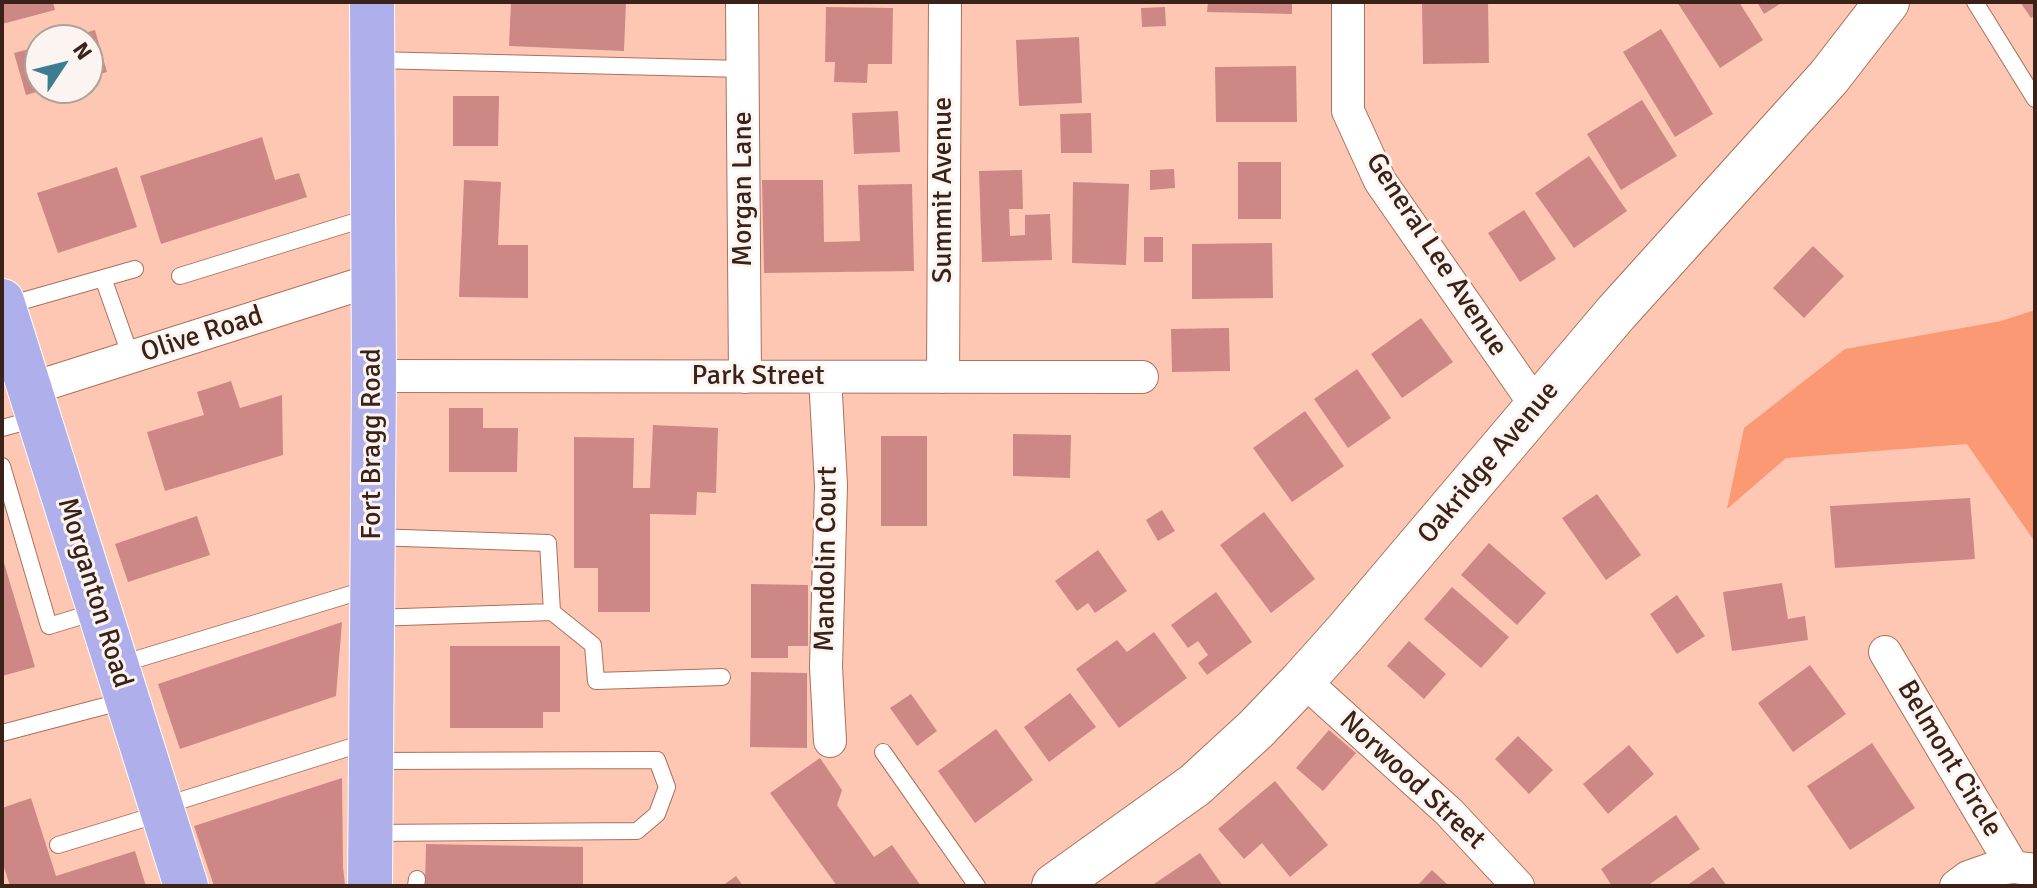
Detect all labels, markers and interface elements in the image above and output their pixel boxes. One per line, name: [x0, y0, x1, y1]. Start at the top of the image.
north arrow: [24, 24, 104, 104]
text: N: [67, 37, 98, 65]
street label: Summit Avenue: [927, 97, 961, 283]
street label: Morgan Lane: [727, 111, 761, 267]
street label: General Lee Avenue: [1358, 147, 1514, 363]
street label: Olive Road: [137, 300, 267, 370]
street label: Fort Bragg Road: [356, 348, 390, 540]
street label: Park Street: [692, 360, 824, 394]
street label: Oakridge Avenue: [1411, 375, 1567, 551]
street label: Mandolin Court: [809, 466, 845, 652]
street label: Morganton Road: [49, 494, 139, 692]
street label: Belmont Circle: [1889, 675, 2009, 843]
street label: Norwood Street: [1332, 705, 1492, 857]

